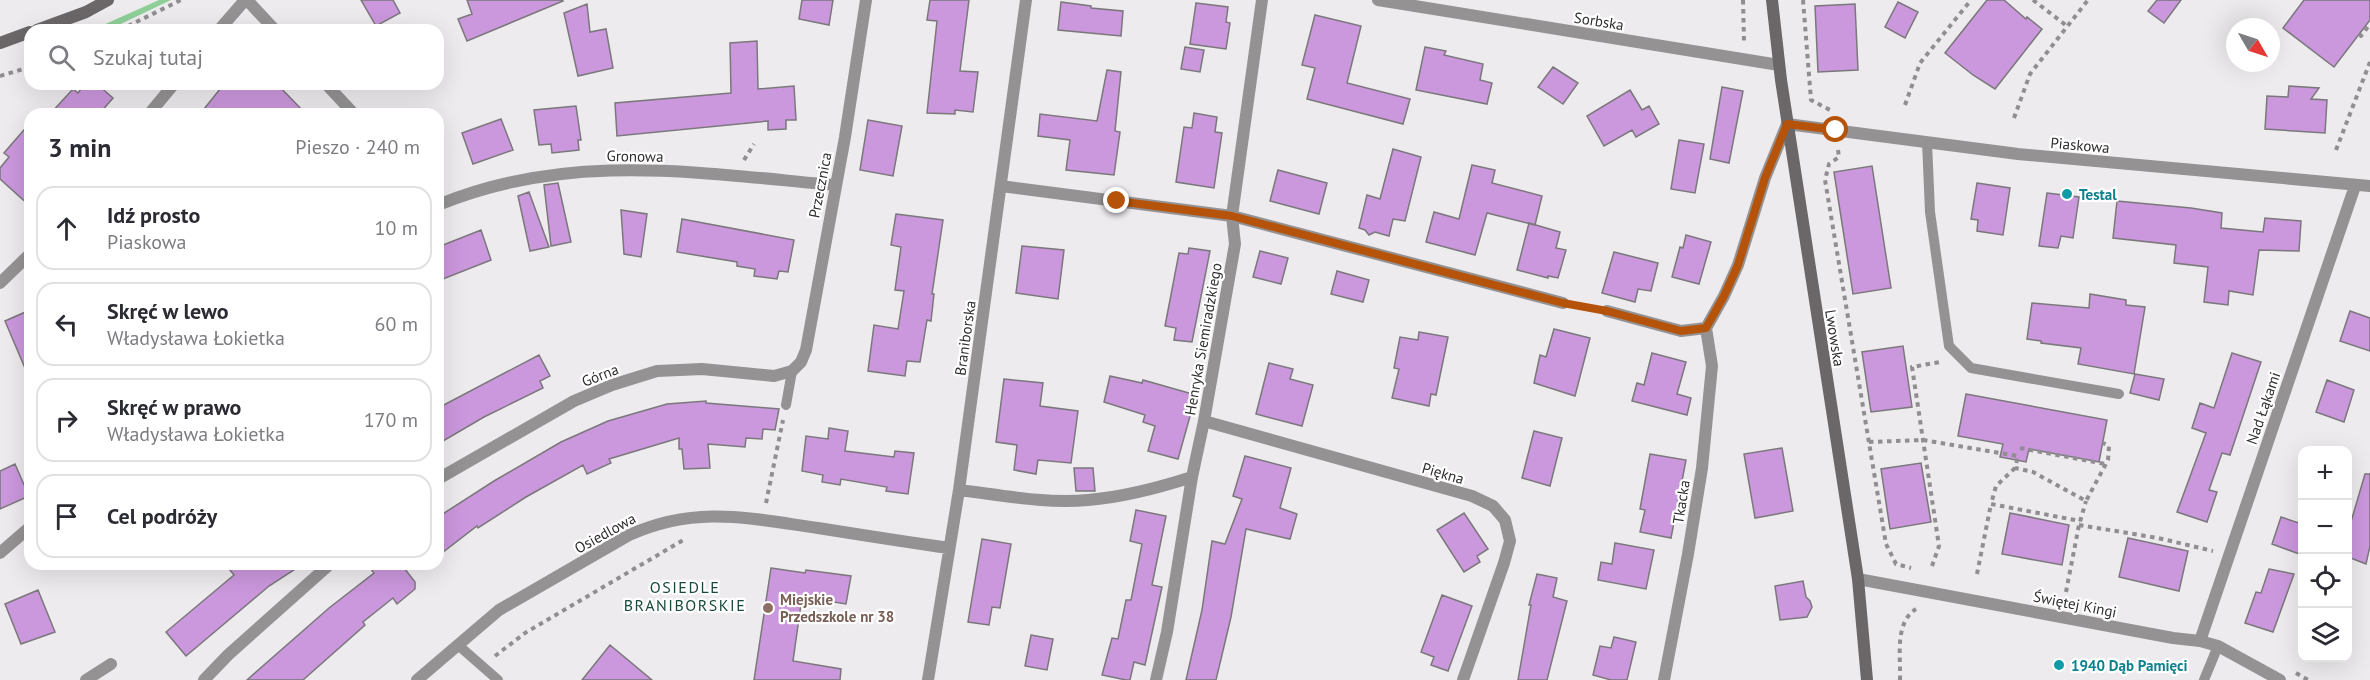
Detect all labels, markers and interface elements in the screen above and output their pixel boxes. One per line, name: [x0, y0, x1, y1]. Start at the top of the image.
street label: Sorbska: [1573, 8, 1625, 34]
north arrow: [2226, 18, 2280, 72]
search box: [24, 24, 444, 90]
icon: search: [45, 41, 78, 74]
text: Szukaj tutaj: [93, 43, 203, 71]
route start: [1822, 116, 1848, 142]
text: 3 min: [48, 131, 111, 164]
street label: Piaskowa: [2050, 133, 2110, 157]
text: Pieszo · 240 m: [295, 134, 420, 160]
street label: Gronowa: [606, 146, 664, 166]
street label: Przecznica: [804, 151, 836, 219]
place label: Testal: [2079, 185, 2117, 204]
route end: [1103, 187, 1129, 213]
marker: Testal: [2060, 187, 2074, 201]
text: Idź prosto: [107, 201, 200, 229]
icon: ahead: [50, 212, 83, 245]
text: 10 m: [375, 215, 418, 241]
text: Piaskowa: [107, 229, 186, 255]
street label: Henryka Siemiradzkiego: [1180, 261, 1226, 417]
text: Skręć w lewo: [107, 297, 228, 325]
street label: Braniborska: [950, 299, 980, 377]
icon: left: [50, 308, 83, 341]
street label: Lwowska: [1821, 308, 1849, 368]
text: 60 m: [375, 311, 418, 337]
text: Władysława Łokietka: [107, 325, 285, 351]
street label: Górna: [579, 359, 621, 391]
street label: Nad Łąkami: [2242, 369, 2284, 447]
text: Skręć w prawo: [107, 393, 241, 421]
icon: right: [50, 404, 83, 437]
text: 170 m: [364, 407, 418, 433]
text: Władysława Łokietka: [107, 421, 285, 447]
map controls: [2298, 446, 2352, 662]
button: +: [2298, 446, 2352, 500]
street label: Piękna: [1420, 458, 1466, 488]
street label: Tkacka: [1668, 479, 1694, 525]
icon: arrive: [50, 500, 83, 533]
button: −: [2298, 500, 2352, 554]
text: Cel podróży: [107, 502, 217, 530]
street label: Osiedlowa: [571, 508, 639, 558]
button: locate: [2298, 554, 2352, 608]
district label: OSIEDLE BRANIBORSKIE: [624, 577, 746, 615]
street label: Świętej Kingi: [2032, 587, 2118, 621]
place label: Miejskie Przedszkole nr 38: [780, 590, 894, 626]
marker: Miejskie Przedszkole nr 38: [761, 601, 775, 615]
button: layers: [2298, 608, 2352, 662]
place label: 1940 Dąb Pamięci: [2071, 656, 2188, 675]
marker: 1940 Dąb Pamięci: [2052, 658, 2066, 672]

